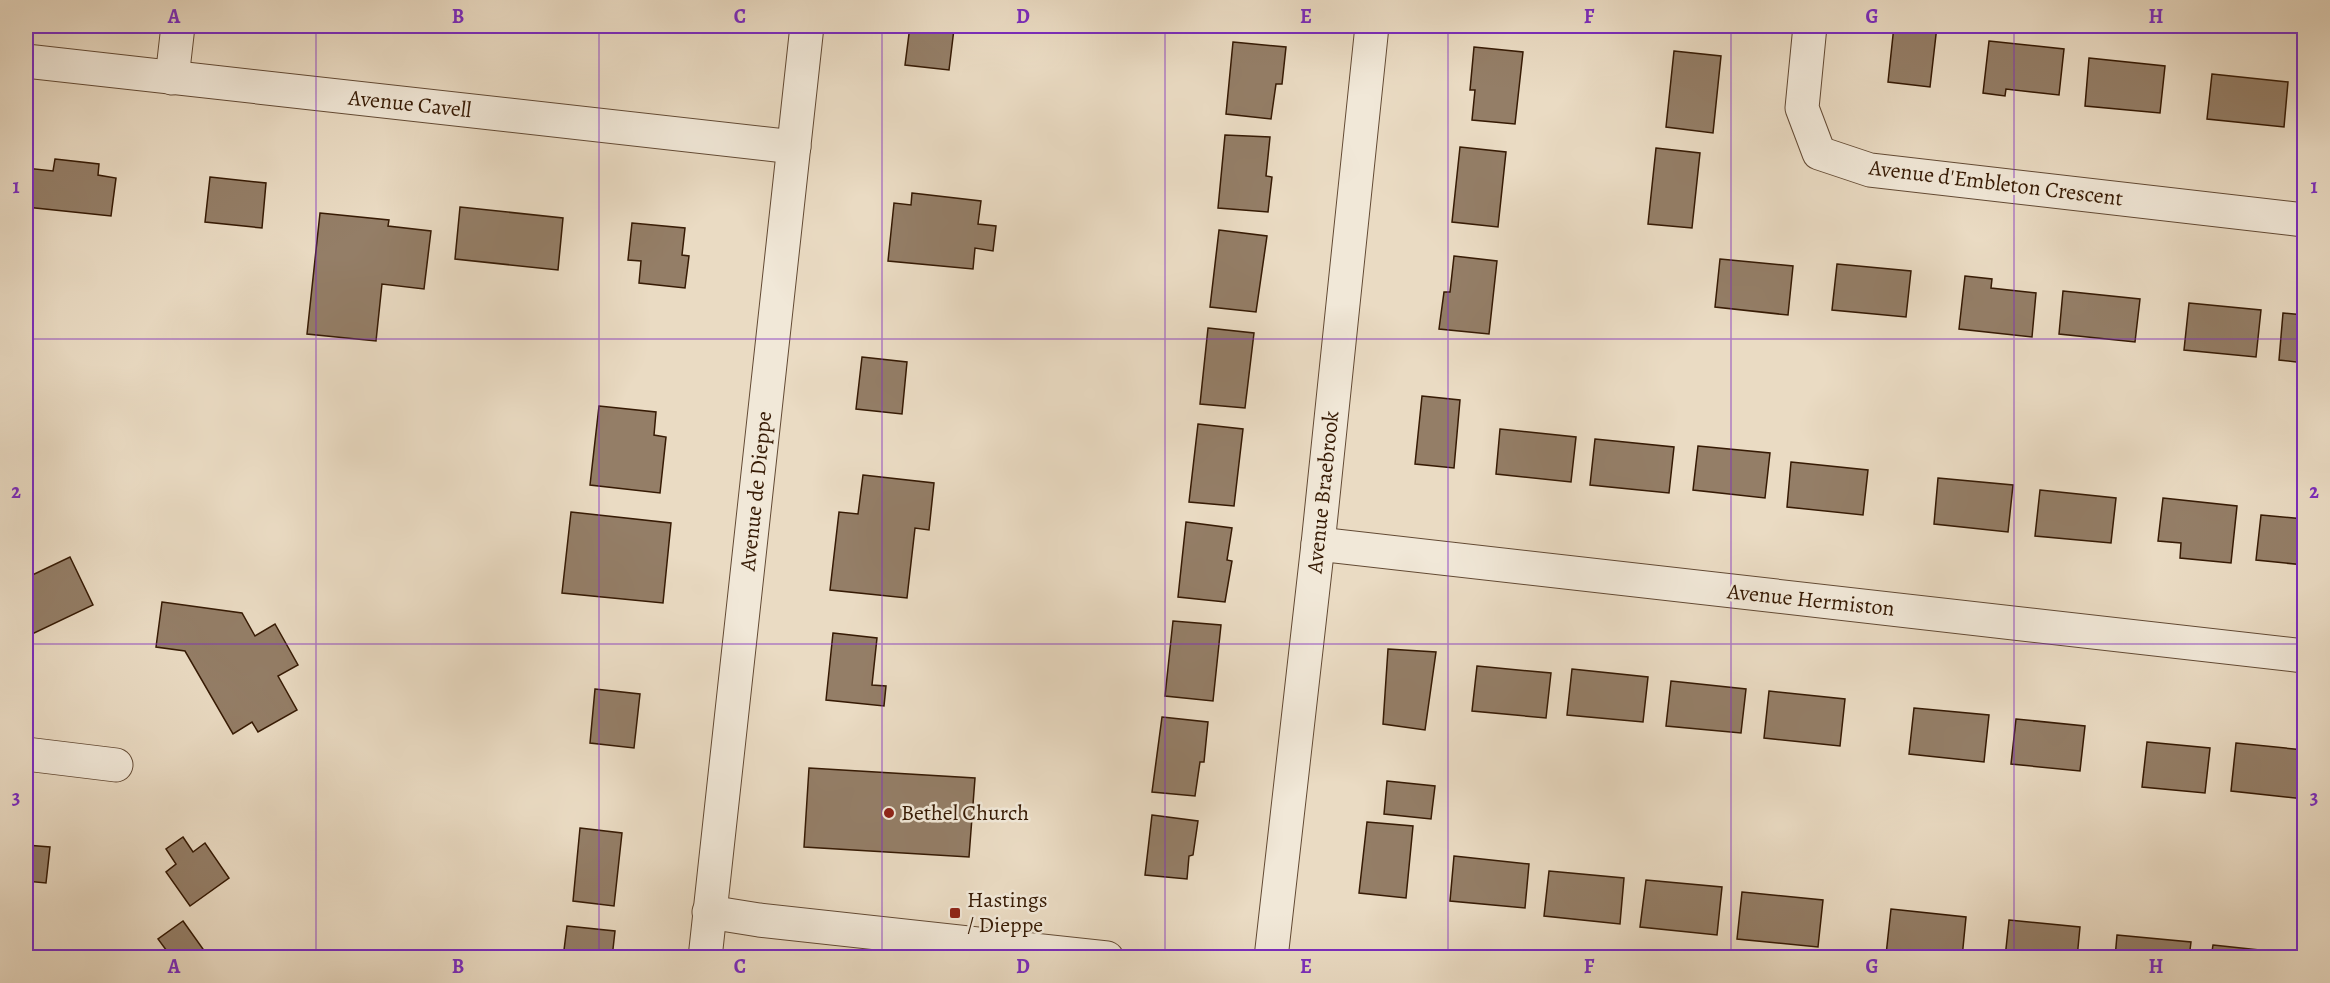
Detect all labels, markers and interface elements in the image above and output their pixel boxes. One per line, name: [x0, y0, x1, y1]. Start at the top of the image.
text: A: [167, 3, 181, 30]
text: B: [452, 3, 464, 30]
text: C: [734, 3, 746, 30]
text: D: [1016, 3, 1030, 30]
text: E: [1300, 3, 1312, 30]
text: F: [1584, 3, 1595, 30]
text: G: [1865, 3, 1879, 30]
text: H: [2149, 3, 2164, 30]
street label: Avenue Cavell: [346, 83, 473, 125]
street label: Avenue d'Embleton Crescent: [1866, 152, 2125, 213]
text: 1: [12, 173, 20, 200]
text: 1: [2310, 173, 2318, 200]
street label: Avenue Braebrook: [1299, 409, 1346, 576]
street label: Avenue de Dieppe: [733, 410, 779, 573]
text: 2: [11, 478, 21, 505]
text: 2: [2309, 478, 2319, 505]
street label: Avenue Hermiston: [1725, 576, 1896, 624]
text: 3: [12, 784, 20, 811]
text: 3: [2310, 784, 2318, 811]
place label: Bethel Church: [901, 798, 1029, 828]
marker: Bethel Church: [882, 806, 896, 820]
place label: Hastings / Dieppe: [967, 885, 1048, 940]
marker: Hastings / Dieppe: [948, 906, 962, 920]
text: A: [167, 953, 181, 980]
text: B: [452, 953, 464, 980]
text: C: [734, 953, 746, 980]
text: D: [1016, 953, 1030, 980]
text: E: [1300, 953, 1312, 980]
text: F: [1584, 953, 1595, 980]
text: G: [1865, 953, 1879, 980]
text: H: [2149, 953, 2164, 980]

